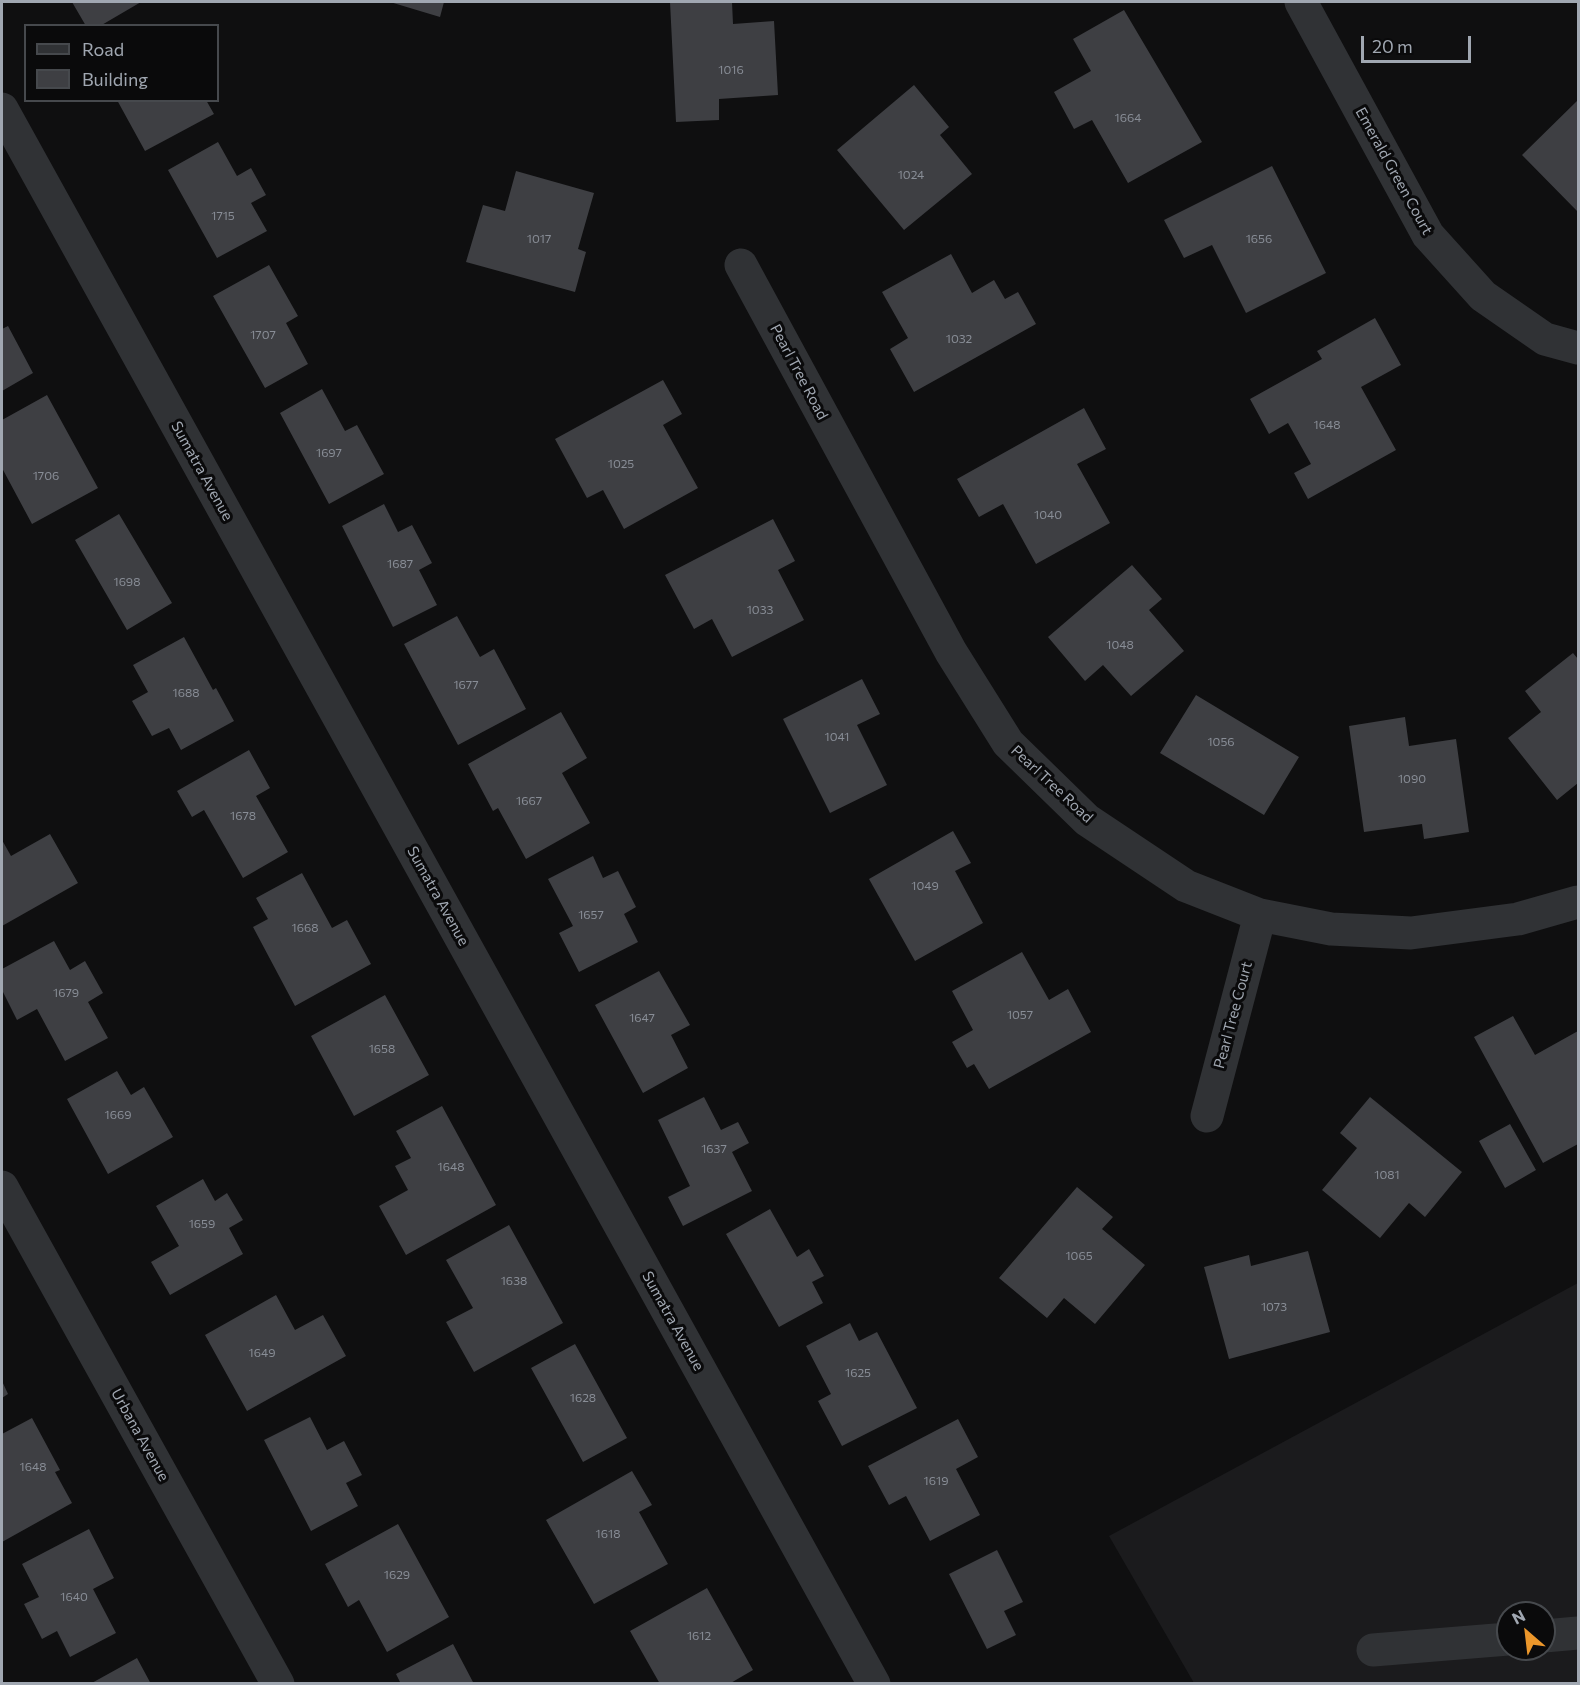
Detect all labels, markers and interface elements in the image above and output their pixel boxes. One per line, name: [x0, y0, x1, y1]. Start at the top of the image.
legend: [24, 24, 219, 102]
scale bar: [1364, 24, 1474, 62]
text: 20 m: [1372, 35, 1413, 57]
text: Road: [82, 38, 124, 60]
house number: 1016: [718, 63, 744, 77]
text: Building: [82, 68, 148, 90]
street label: Emerald Green Court: [1352, 104, 1436, 238]
house number: 1664: [1115, 111, 1141, 125]
house number: 1024: [898, 168, 924, 182]
house number: 1715: [211, 209, 235, 223]
house number: 1017: [527, 232, 551, 246]
house number: 1656: [1246, 232, 1272, 246]
street label: Pearl Tree Road: [766, 321, 832, 423]
house number: 1707: [250, 328, 276, 342]
house number: 1032: [946, 332, 972, 346]
street label: Sumatra Avenue: [167, 418, 237, 524]
house number: 1648: [1314, 418, 1340, 432]
house number: 1697: [316, 446, 342, 460]
house number: 1025: [608, 457, 634, 471]
house number: 1706: [33, 469, 59, 483]
house number: 1040: [1034, 508, 1062, 522]
house number: 1687: [387, 557, 413, 571]
house number: 1698: [114, 575, 140, 589]
house number: 1033: [747, 603, 773, 617]
house number: 1048: [1106, 638, 1134, 652]
house number: 1677: [453, 678, 479, 692]
house number: 1688: [173, 686, 199, 700]
house number: 1041: [825, 730, 849, 744]
house number: 1056: [1207, 735, 1235, 749]
street label: Pearl Tree Road: [1007, 741, 1097, 827]
house number: 1090: [1398, 772, 1426, 786]
house number: 1667: [516, 794, 542, 808]
house number: 1678: [230, 809, 256, 823]
street label: Sumatra Avenue: [403, 843, 473, 949]
house number: 1049: [911, 879, 939, 893]
house number: 1657: [578, 908, 604, 922]
house number: 1668: [292, 921, 318, 935]
street label: Pearl Tree Court: [1210, 959, 1256, 1071]
house number: 1679: [53, 986, 79, 1000]
house number: 1057: [1007, 1008, 1033, 1022]
house number: 1647: [629, 1011, 655, 1025]
house number: 1658: [369, 1042, 395, 1056]
house number: 1669: [105, 1108, 131, 1122]
house number: 1637: [701, 1142, 727, 1156]
house number: 1648: [438, 1160, 464, 1174]
house number: 1081: [1374, 1168, 1400, 1182]
house number: 1659: [189, 1217, 215, 1231]
house number: 1065: [1065, 1249, 1093, 1263]
street label: Sumatra Avenue: [638, 1268, 708, 1374]
house number: 1638: [501, 1274, 527, 1288]
house number: 1073: [1261, 1300, 1287, 1314]
house number: 1649: [249, 1346, 275, 1360]
house number: 1625: [845, 1366, 871, 1380]
street label: Urbana Avenue: [107, 1386, 173, 1484]
house number: 1628: [570, 1391, 596, 1405]
house number: 1648: [20, 1460, 46, 1474]
house number: 1619: [924, 1474, 948, 1488]
house number: 1618: [596, 1527, 620, 1541]
house number: 1629: [384, 1568, 410, 1582]
house number: 1640: [60, 1590, 88, 1604]
north arrow: [1496, 1601, 1556, 1661]
text: N: [1508, 1605, 1528, 1628]
house number: 1612: [687, 1629, 711, 1643]

